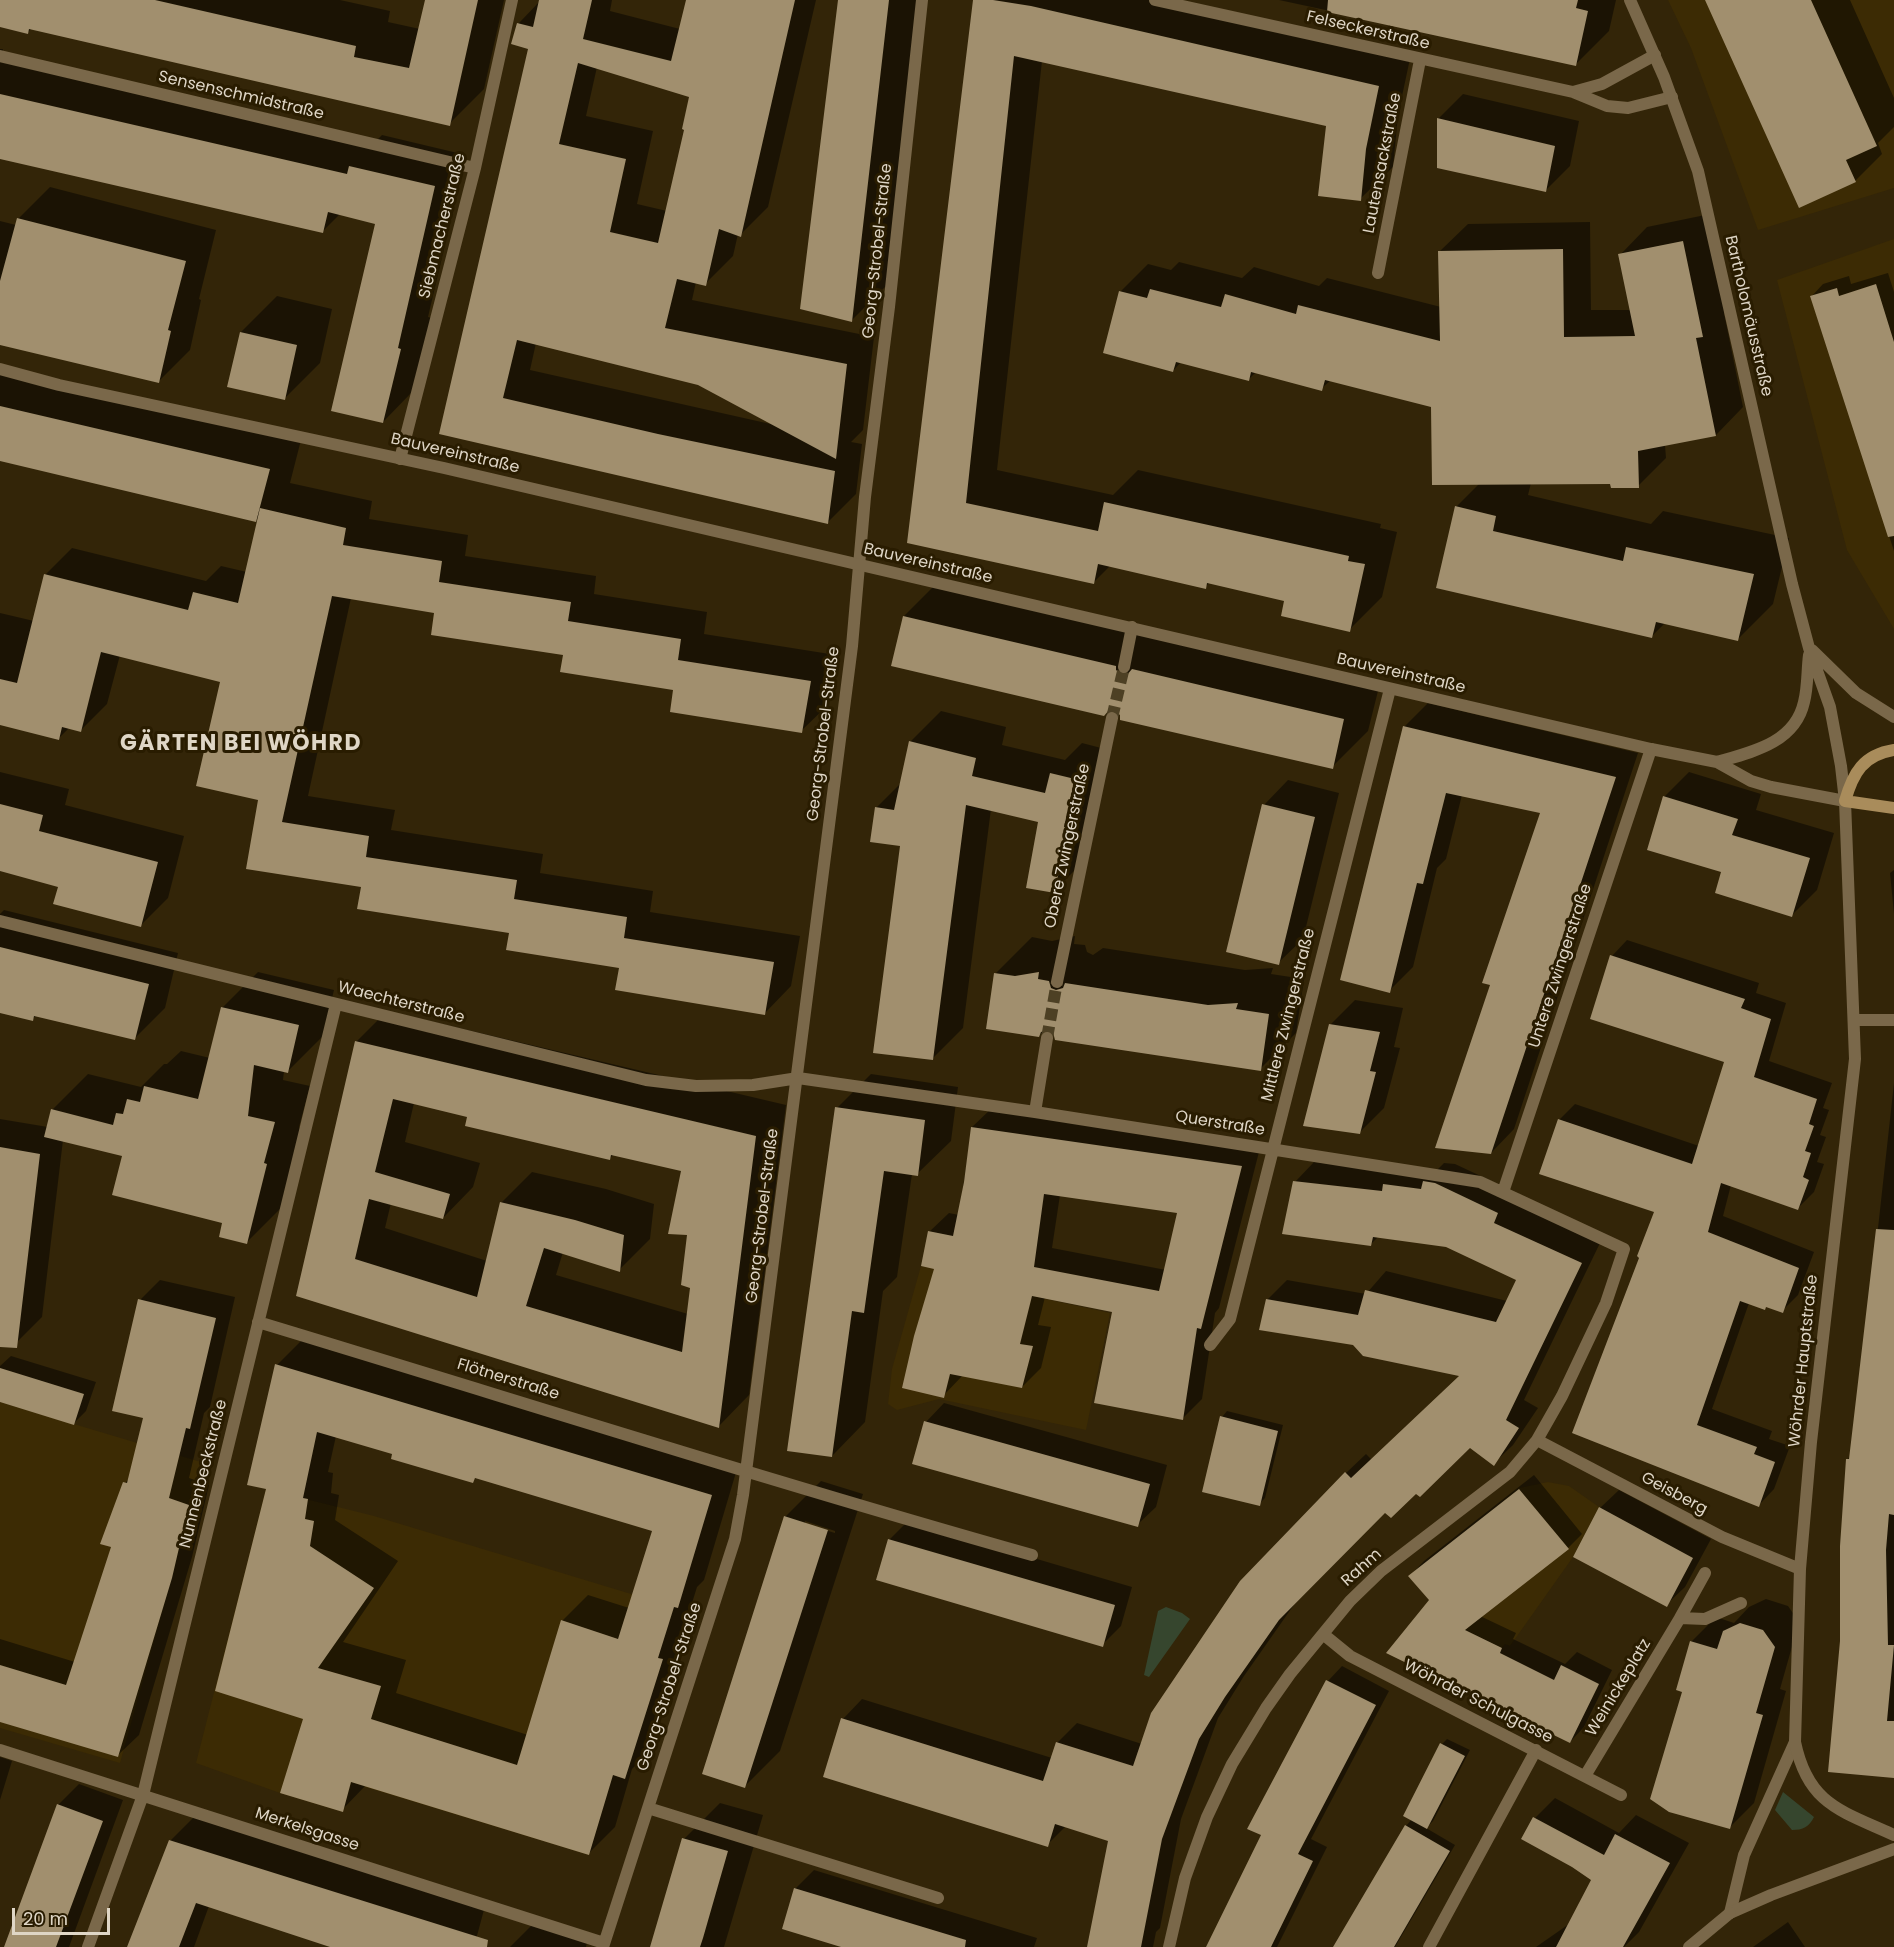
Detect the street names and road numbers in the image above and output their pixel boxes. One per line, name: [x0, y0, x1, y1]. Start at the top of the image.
street label: Felseckerstraße: [1305, 7, 1431, 55]
street label: Sensenschmidstraße: [156, 68, 326, 124]
street label: Lautensackstraße: [1360, 91, 1406, 235]
street label: Siebmacherstraße: [416, 151, 470, 301]
street label: Georg-Strobel-Straße: [859, 163, 897, 339]
street label: Bartholomäusstraße: [1720, 234, 1776, 398]
street label: Bauvereinstraße: [389, 430, 521, 478]
street label: Bauvereinstraße: [862, 540, 994, 588]
street label: Georg-Strobel-Straße: [804, 646, 844, 822]
street label: Bauvereinstraße: [1335, 650, 1467, 698]
street label: Obere Zwingerstraße: [1041, 762, 1095, 930]
street label: Untere Zwingerstraße: [1525, 882, 1597, 1050]
street label: Mittlere Zwingerstraße: [1258, 926, 1320, 1104]
street label: Waechterstraße: [336, 978, 466, 1028]
street label: Querstraße: [1174, 1107, 1266, 1141]
street label: Georg-Strobel-Straße: [743, 1128, 783, 1304]
street label: Wöhrder Hauptstraße: [1785, 1274, 1823, 1448]
street label: Flötnerstraße: [455, 1355, 561, 1405]
street label: Nunnenbeckstraße: [176, 1398, 232, 1550]
street label: Geisberg: [1638, 1469, 1710, 1519]
street label: Rahm: [1338, 1545, 1386, 1591]
street label: Georg-Strobel-Straße: [634, 1600, 706, 1774]
street label: Weinickeplatz: [1582, 1636, 1656, 1740]
street label: Wöhrder Schulgasse: [1400, 1656, 1556, 1748]
street label: Merkelsgasse: [253, 1804, 361, 1856]

